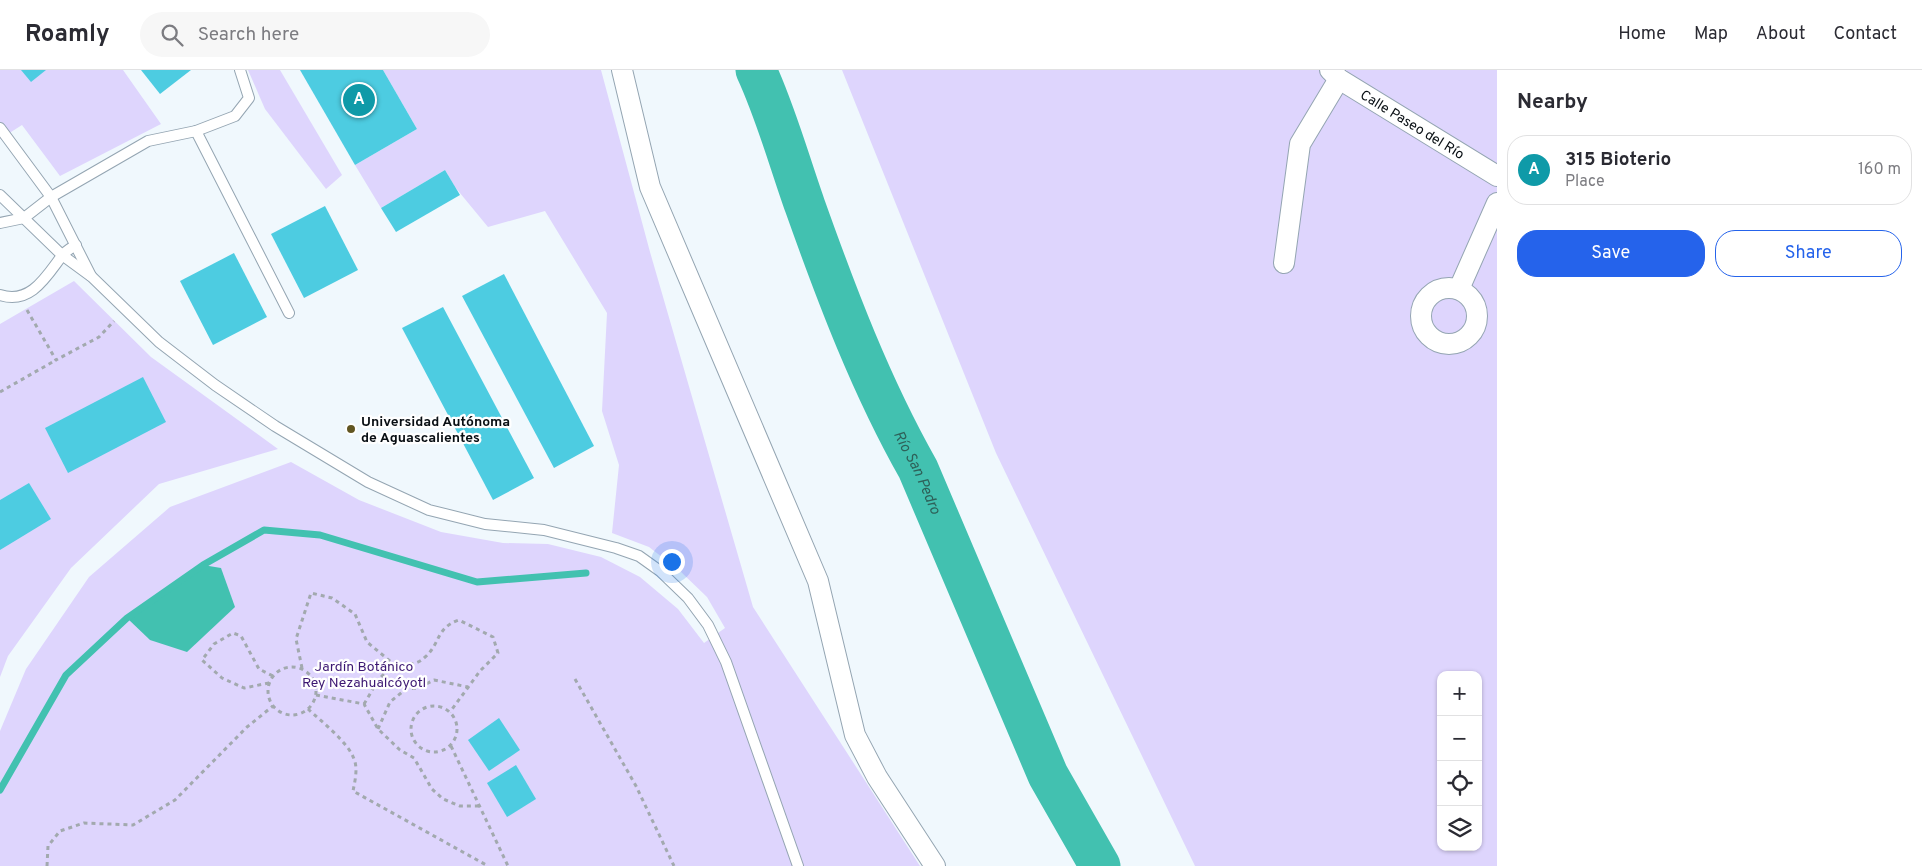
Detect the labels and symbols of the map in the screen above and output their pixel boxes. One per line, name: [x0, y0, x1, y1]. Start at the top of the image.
pin: A: [343, 81, 375, 119]
street label: Calle Paseo del Río: [1357, 87, 1467, 164]
place label: Universidad Autónoma de Aguascalientes: [361, 414, 510, 447]
marker: Universidad Autónoma de Aguascalientes: [345, 423, 357, 435]
water label: Río San Pedro: [888, 428, 944, 518]
your location: [659, 549, 685, 575]
park label: Jardín Botánico Rey Nezahualcóyotl: [302, 659, 426, 692]

